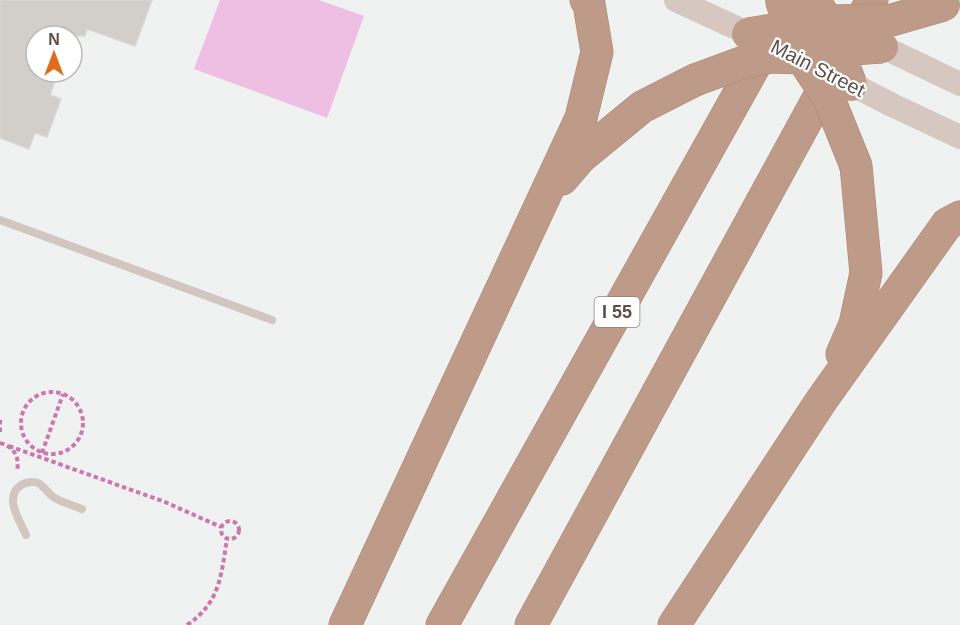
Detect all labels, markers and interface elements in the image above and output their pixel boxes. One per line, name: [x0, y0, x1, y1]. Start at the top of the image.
north arrow: [24, 24, 84, 84]
text: N: [48, 31, 60, 48]
street label: Main Street: [767, 35, 869, 101]
road number: I 55: [594, 297, 640, 327]

